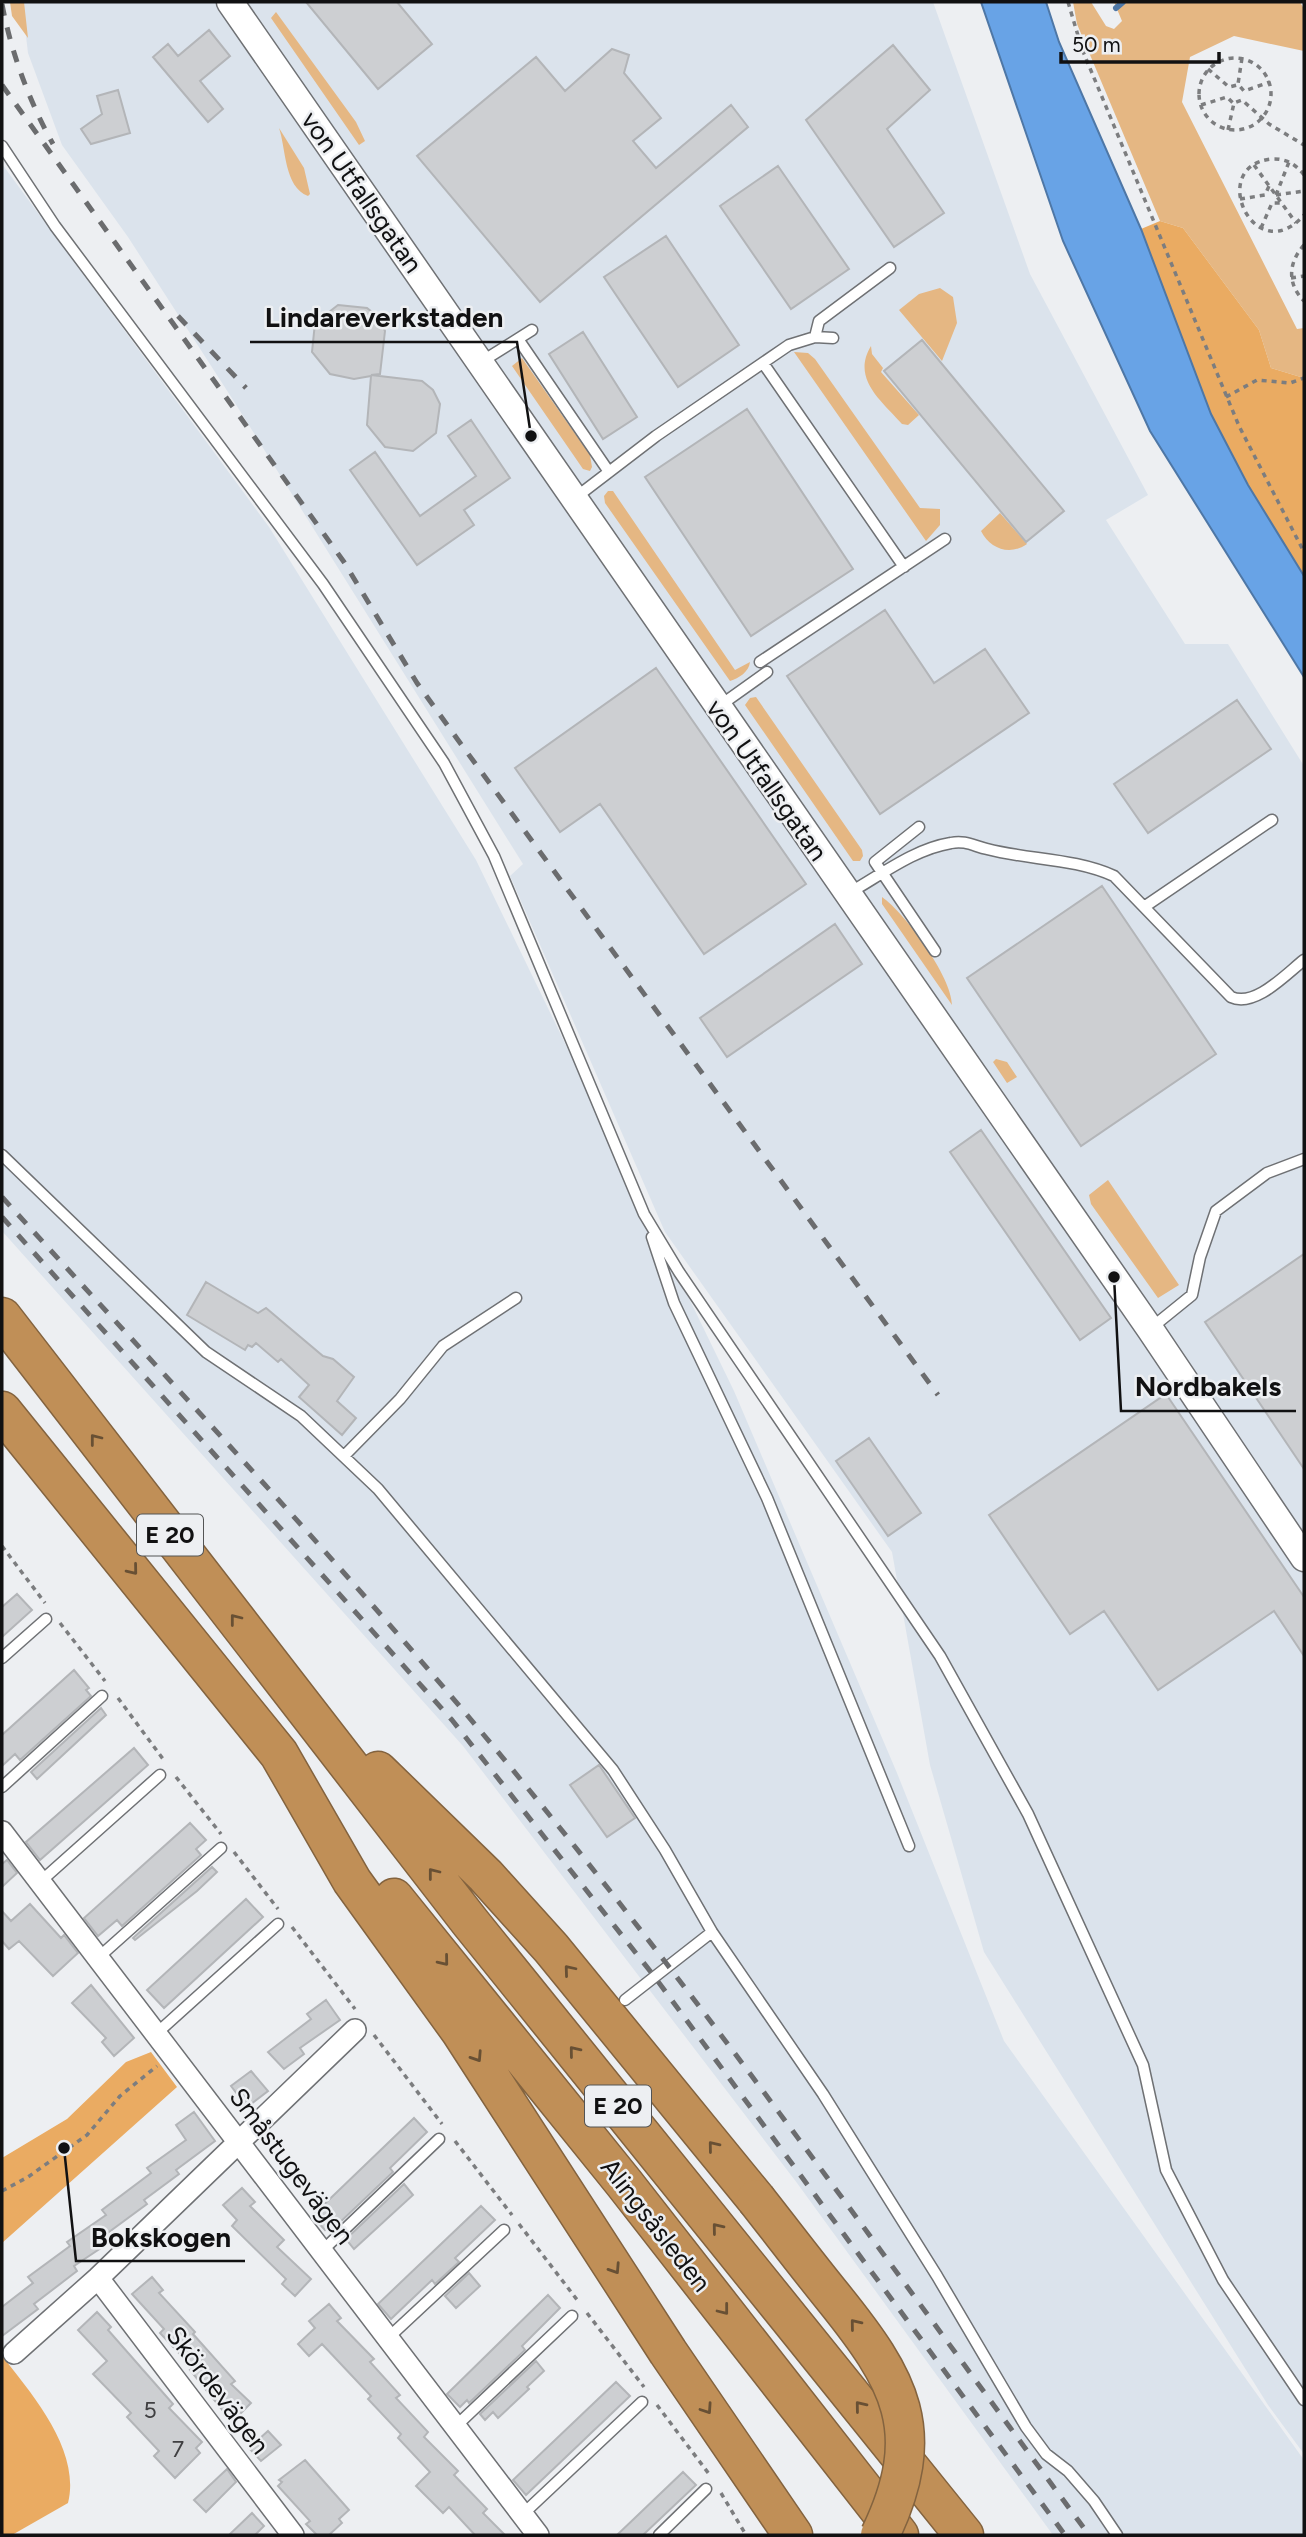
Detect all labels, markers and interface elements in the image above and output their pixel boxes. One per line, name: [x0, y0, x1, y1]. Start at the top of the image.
scale bar: [1061, 21, 1218, 65]
text: 50 m: [1072, 32, 1121, 57]
street label: von Utfallsgatan: [294, 105, 430, 279]
callout: Lindareverkstaden: [250, 293, 517, 342]
text: Lindareverkstaden: [265, 300, 503, 334]
street label: von Utfallsgatan: [699, 693, 835, 867]
callout: Nordbakels: [1121, 1362, 1296, 1411]
text: Nordbakels: [1135, 1369, 1281, 1403]
one-way arrow: [90, 1435, 103, 1447]
road number: E 20: [137, 1514, 203, 1555]
one-way arrow: [125, 1562, 137, 1575]
one-way arrow: [230, 1614, 243, 1626]
one-way arrow: [428, 1869, 441, 1881]
one-way arrow: [436, 1953, 449, 1965]
one-way arrow: [565, 1966, 578, 1978]
one-way arrow: [570, 2047, 583, 2059]
one-way arrow: [469, 2049, 481, 2062]
street label: Småstugevägen: [223, 2081, 361, 2251]
road number: E 20: [585, 2085, 651, 2126]
one-way arrow: [709, 2142, 722, 2154]
street label: Alingsåsleden: [594, 2152, 718, 2298]
callout: Bokskogen: [76, 2212, 245, 2261]
text: Bokskogen: [91, 2220, 231, 2254]
one-way arrow: [713, 2224, 725, 2237]
one-way arrow: [606, 2262, 619, 2275]
one-way arrow: [716, 2302, 728, 2315]
street label: Skördevägen: [159, 2320, 277, 2460]
one-way arrow: [851, 2320, 863, 2333]
house number: 5: [143, 2396, 157, 2424]
one-way arrow: [699, 2401, 711, 2414]
one-way arrow: [855, 2401, 868, 2413]
house number: 7: [172, 2435, 184, 2463]

